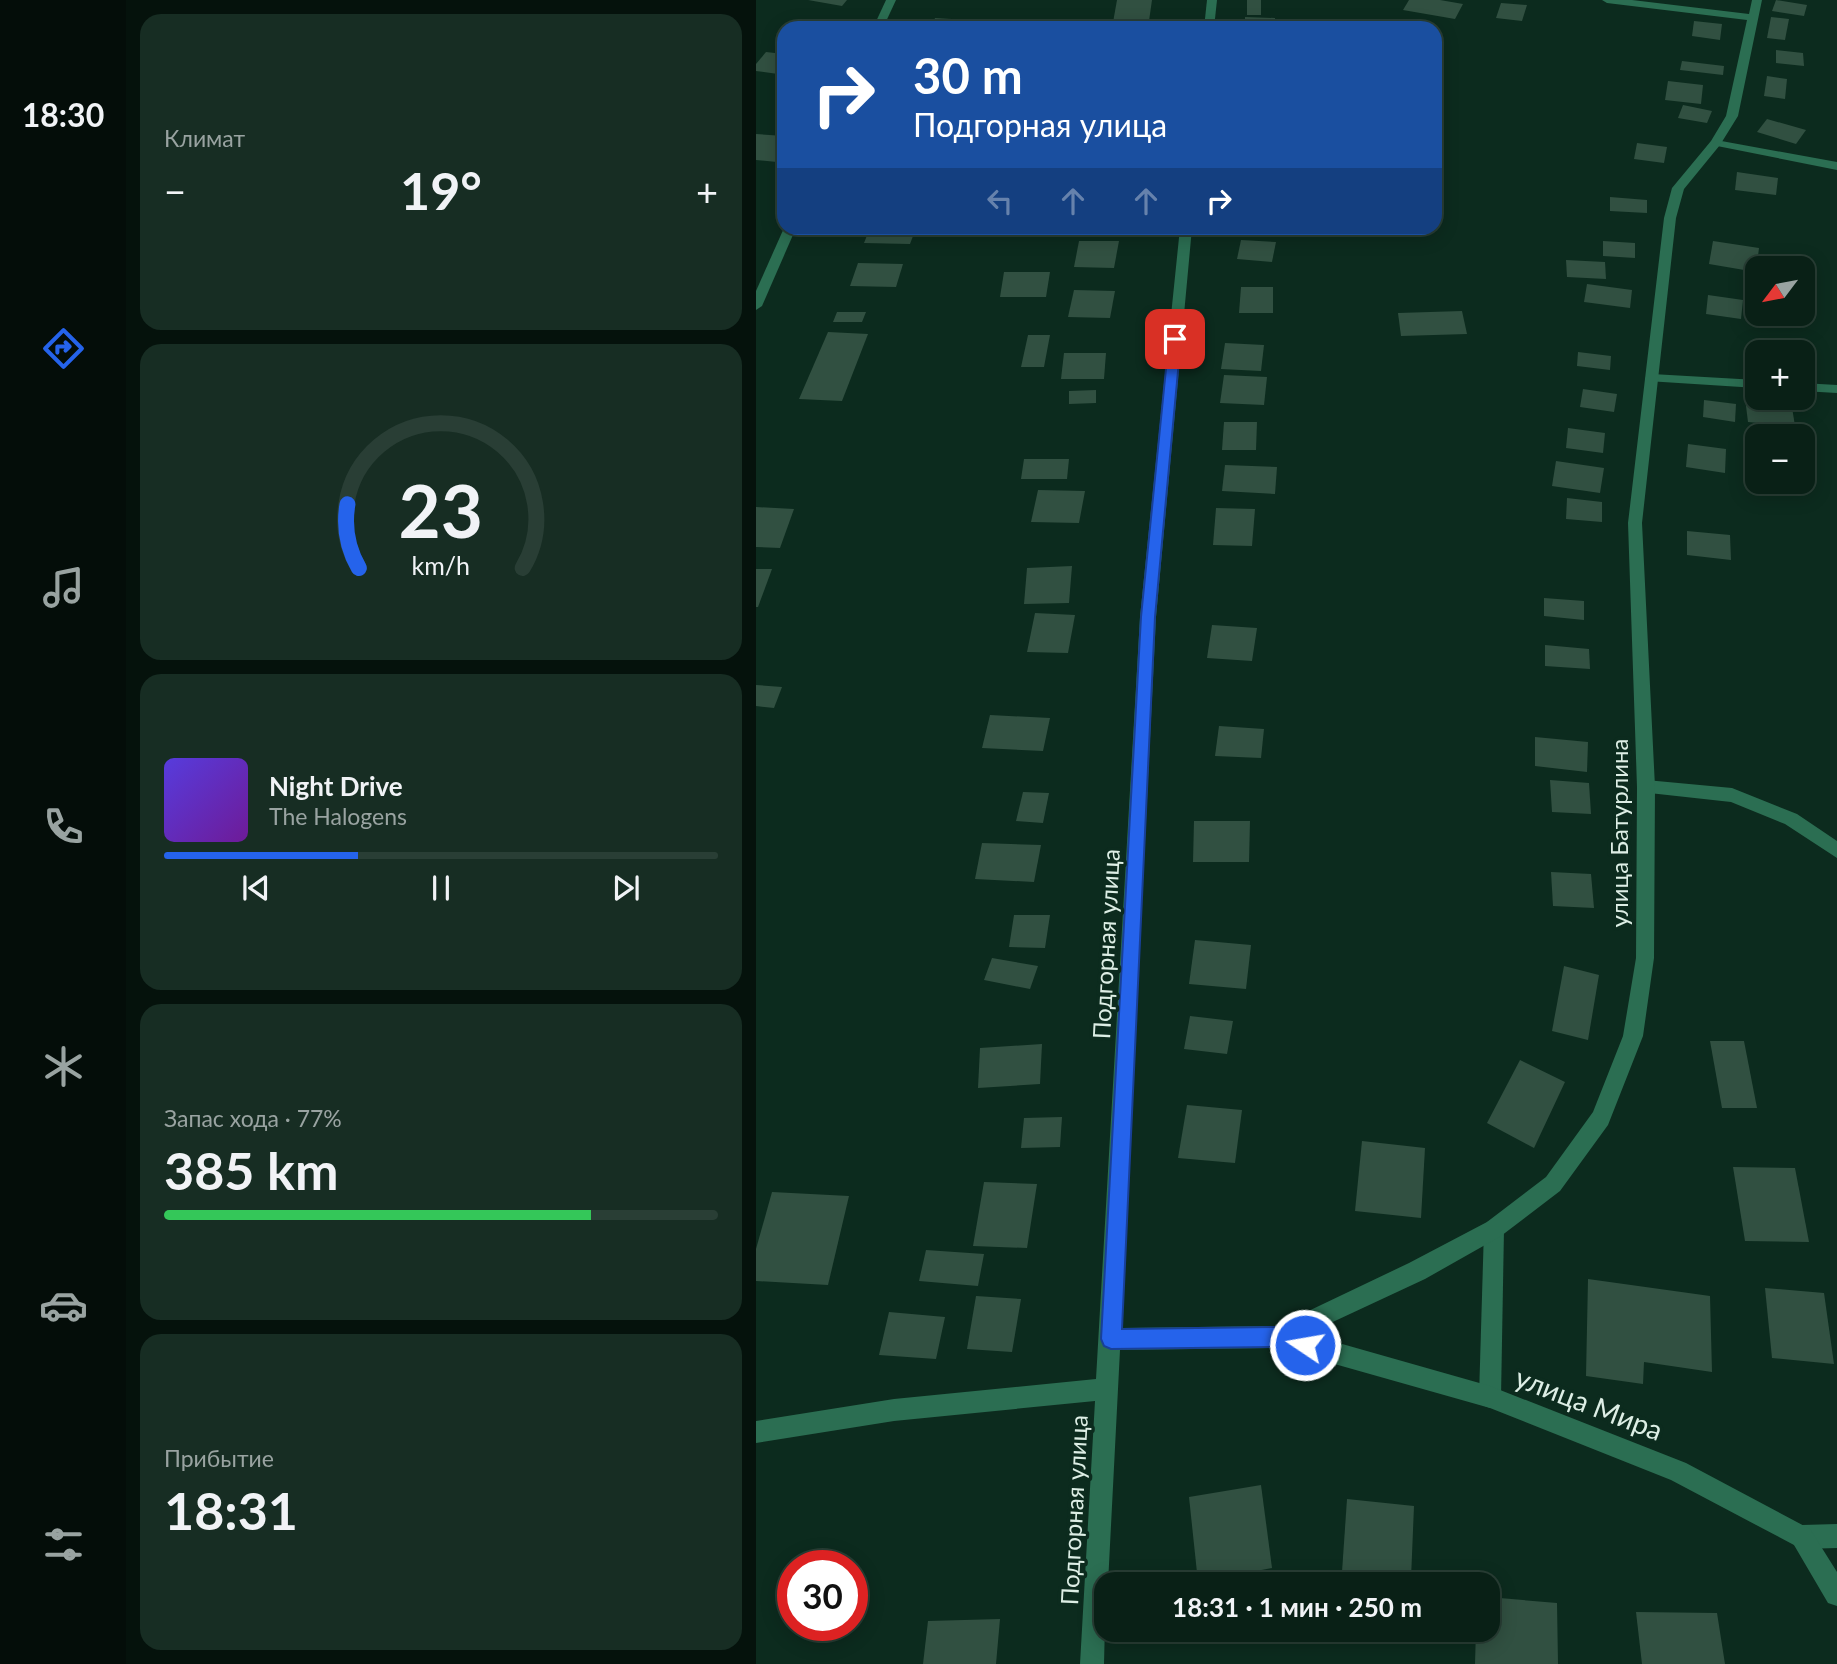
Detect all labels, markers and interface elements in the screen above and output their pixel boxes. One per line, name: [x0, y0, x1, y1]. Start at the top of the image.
text: 30 m: [913, 46, 1023, 104]
icon: right: [798, 49, 889, 140]
text: 18:30: [22, 95, 104, 134]
text: Подгорная улица: [913, 105, 1167, 144]
text: Климат: [164, 124, 245, 152]
text: 19°: [400, 159, 482, 221]
text: −: [164, 168, 186, 214]
text: +: [696, 168, 718, 214]
icon: left: [981, 182, 1019, 220]
icon: ahead: [1054, 182, 1092, 220]
icon: ahead: [1127, 182, 1165, 220]
icon: right: [1200, 182, 1238, 220]
north arrow: [1745, 256, 1815, 326]
map controls: [1745, 256, 1815, 494]
pin: [1145, 309, 1205, 369]
icon: arrive: [1156, 320, 1194, 358]
icon: directions: [39, 324, 88, 373]
button: +: [1745, 340, 1815, 410]
button: −: [1745, 424, 1815, 494]
text: 23: [399, 466, 483, 554]
text: km/h: [412, 550, 470, 580]
icon: music: [39, 563, 88, 612]
street label: улица Батурлина: [1604, 738, 1633, 928]
text: Night Drive: [269, 770, 403, 802]
icon: phone: [39, 802, 88, 851]
text: The Halogens: [269, 802, 407, 830]
street label: Подгорная улица: [1086, 848, 1125, 1040]
icon: previous: [237, 869, 275, 907]
icon: pause: [422, 869, 460, 907]
icon: next: [607, 869, 645, 907]
icon: climate: [39, 1042, 88, 1091]
text: Запас хода · 77%: [164, 1104, 342, 1132]
text: 385 km: [164, 1139, 338, 1201]
icon: car: [39, 1281, 88, 1330]
position arrow: [1268, 1308, 1342, 1382]
street label: улица Мира: [1511, 1359, 1668, 1447]
street label: Подгорная улица: [1054, 1414, 1093, 1606]
text: Прибытие: [164, 1444, 274, 1472]
text: 18:31: [164, 1479, 298, 1541]
icon: filters: [39, 1520, 88, 1569]
speed limit sign: 30: [777, 1550, 868, 1641]
text: 18:31 · 1 мин · 250 m: [1172, 1591, 1422, 1623]

